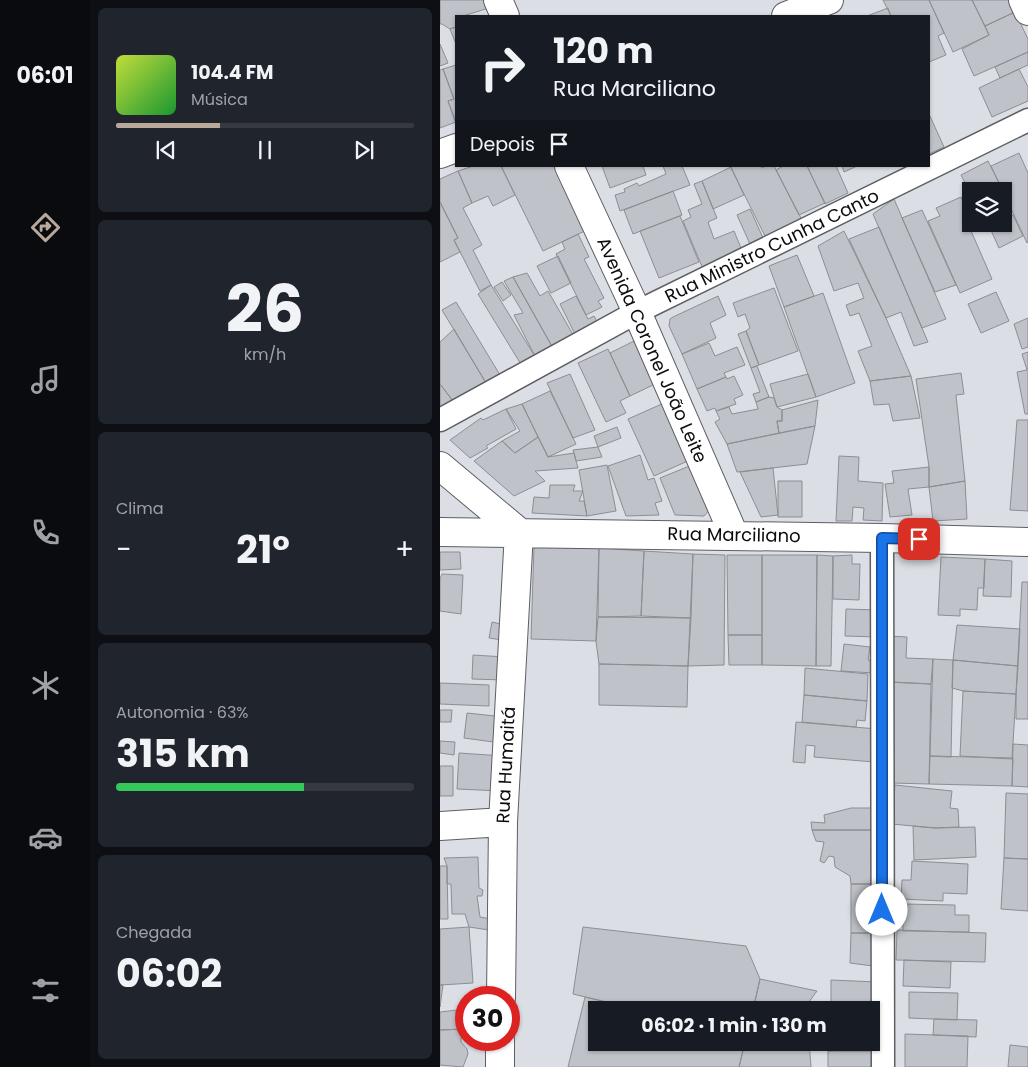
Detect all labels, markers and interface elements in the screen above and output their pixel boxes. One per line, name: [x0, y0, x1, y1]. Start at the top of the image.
text: 120 m: [553, 26, 653, 75]
icon: right: [470, 35, 535, 100]
text: 104.4 FM: [191, 59, 273, 86]
text: 06:01: [16, 60, 74, 91]
text: Rua Marciliano: [553, 73, 716, 104]
text: Música: [191, 88, 248, 111]
icon: arrive: [545, 130, 573, 158]
text: Depois: [470, 131, 535, 158]
icon: previous: [152, 136, 180, 164]
icon: pause: [251, 136, 279, 164]
icon: next: [350, 136, 378, 164]
map controls: [962, 182, 1012, 232]
button: layers: [962, 182, 1012, 232]
street label: Rua Ministro Cunha Canto: [661, 183, 883, 308]
icon: directions: [28, 210, 63, 245]
street label: Avenida Coronel João Leite: [591, 233, 714, 467]
text: 26: [226, 264, 304, 355]
text: km/h: [244, 343, 286, 366]
icon: music: [28, 362, 63, 397]
text: Clima: [116, 497, 164, 520]
icon: phone: [28, 515, 63, 550]
pin: [898, 518, 940, 560]
street label: Rua Marciliano: [667, 521, 801, 548]
text: 21°: [236, 523, 290, 576]
icon: arrive: [905, 525, 933, 553]
text: −: [116, 530, 131, 569]
text: +: [395, 530, 414, 569]
icon: climate: [28, 668, 63, 703]
text: Autonomia · 63%: [116, 701, 248, 724]
street label: Rua Humaitá: [490, 706, 521, 824]
text: 315 km: [116, 727, 250, 780]
icon: car: [28, 820, 63, 855]
position arrow: [855, 883, 907, 935]
text: Chegada: [116, 921, 192, 944]
text: 06:02: [116, 947, 222, 1000]
icon: filters: [28, 973, 63, 1008]
speed limit sign: 30: [455, 986, 520, 1051]
text: 06:02 · 1 min · 130 m: [641, 1012, 827, 1039]

